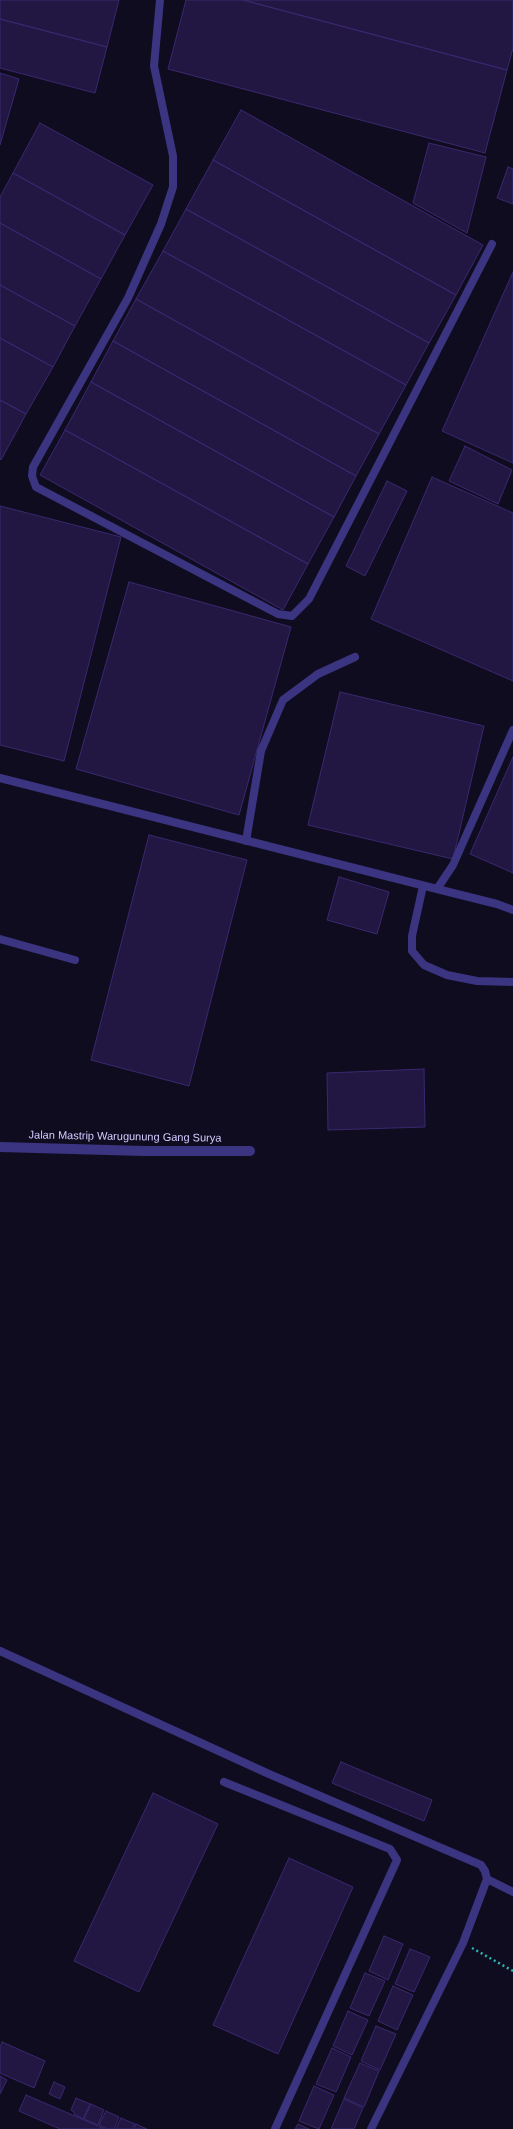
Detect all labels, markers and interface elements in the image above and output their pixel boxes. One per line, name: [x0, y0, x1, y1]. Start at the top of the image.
street label: Jalan Mastrip Warugunung Gang Surya: [28, 1129, 222, 1145]

